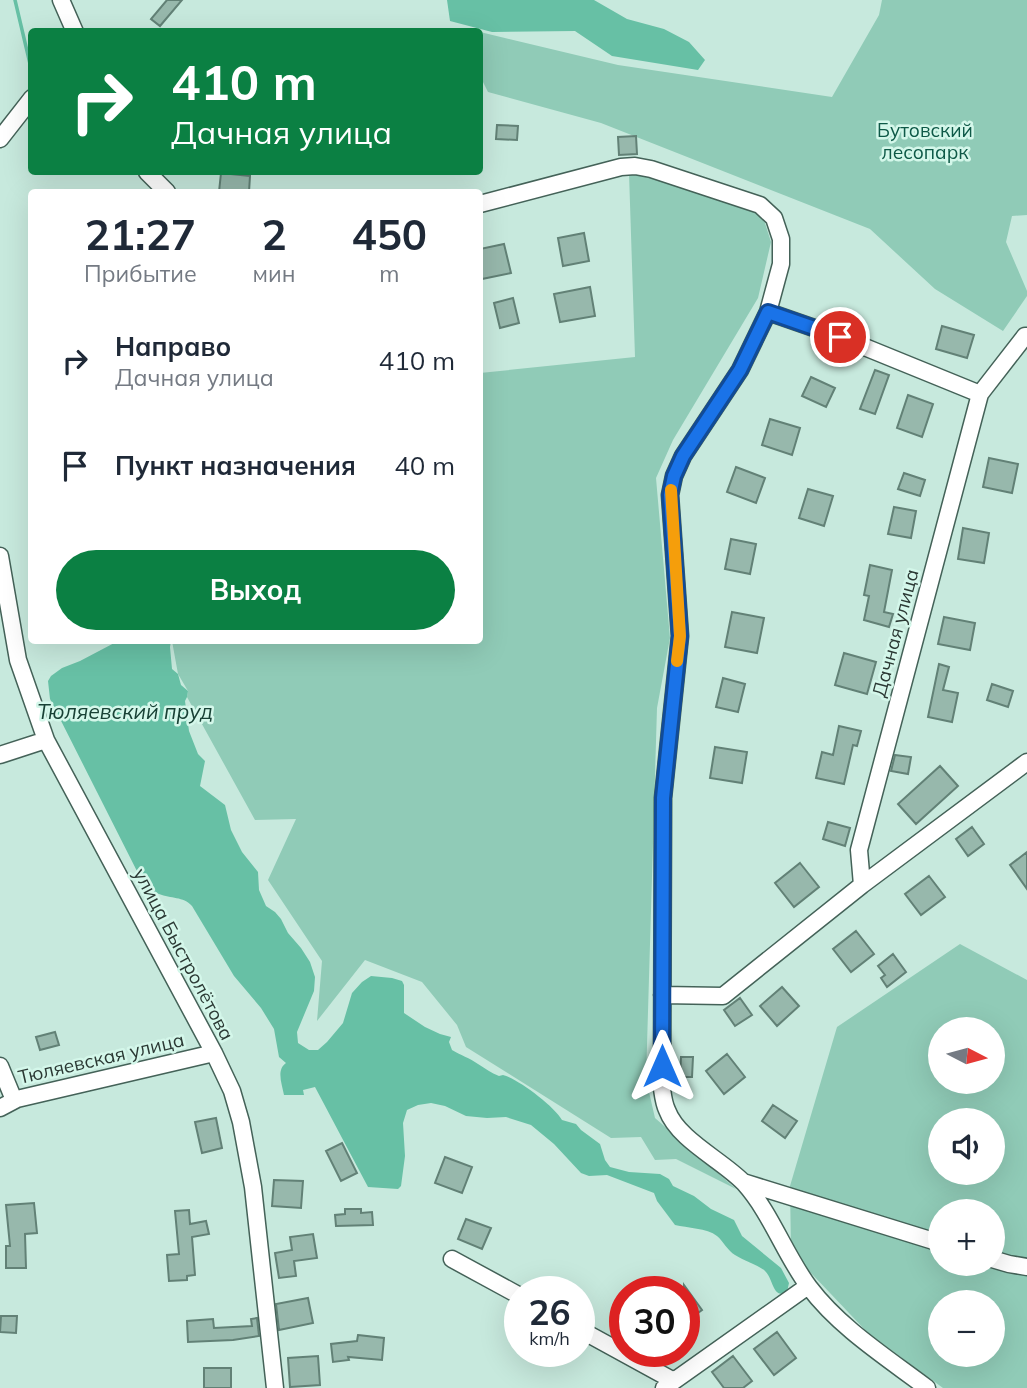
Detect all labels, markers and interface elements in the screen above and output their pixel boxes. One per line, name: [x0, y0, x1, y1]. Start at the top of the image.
text: 410 m: [171, 51, 317, 112]
icon: right: [56, 56, 147, 147]
text: Дачная улица: [171, 112, 392, 152]
park label: Бутовский лесопарк: [877, 118, 973, 164]
text: 21:27: [85, 208, 196, 261]
text: 2: [261, 208, 287, 261]
text: 450: [351, 208, 427, 261]
text: Прибытие: [84, 259, 197, 288]
text: мин: [253, 259, 296, 288]
text: m: [379, 259, 399, 288]
pin: [810, 307, 870, 367]
icon: arrive: [821, 318, 859, 356]
text: Направо: [115, 330, 231, 363]
icon: right: [56, 342, 94, 380]
text: 410 m: [379, 344, 455, 377]
text: Дачная улица: [115, 363, 274, 392]
icon: arrive: [56, 447, 94, 485]
text: Пункт назначения: [115, 449, 356, 482]
text: 40 m: [394, 449, 455, 482]
button: Выход: [56, 550, 455, 630]
street label: Дачная улица: [866, 567, 924, 699]
water label: Тюляевский пруд: [37, 698, 213, 724]
street label: улица Быстролётова: [128, 864, 240, 1044]
north arrow: [928, 1017, 1004, 1094]
map controls: [928, 1017, 1005, 1367]
street label: Тюляевская улица: [16, 1027, 186, 1089]
position arrow: [625, 1029, 699, 1103]
button: sound: [928, 1108, 1005, 1185]
button: +: [928, 1199, 1005, 1276]
speed limit sign: 30: [609, 1276, 700, 1367]
text: 26: [528, 1290, 571, 1334]
button: −: [928, 1290, 1005, 1367]
text: km/h: [529, 1327, 570, 1350]

